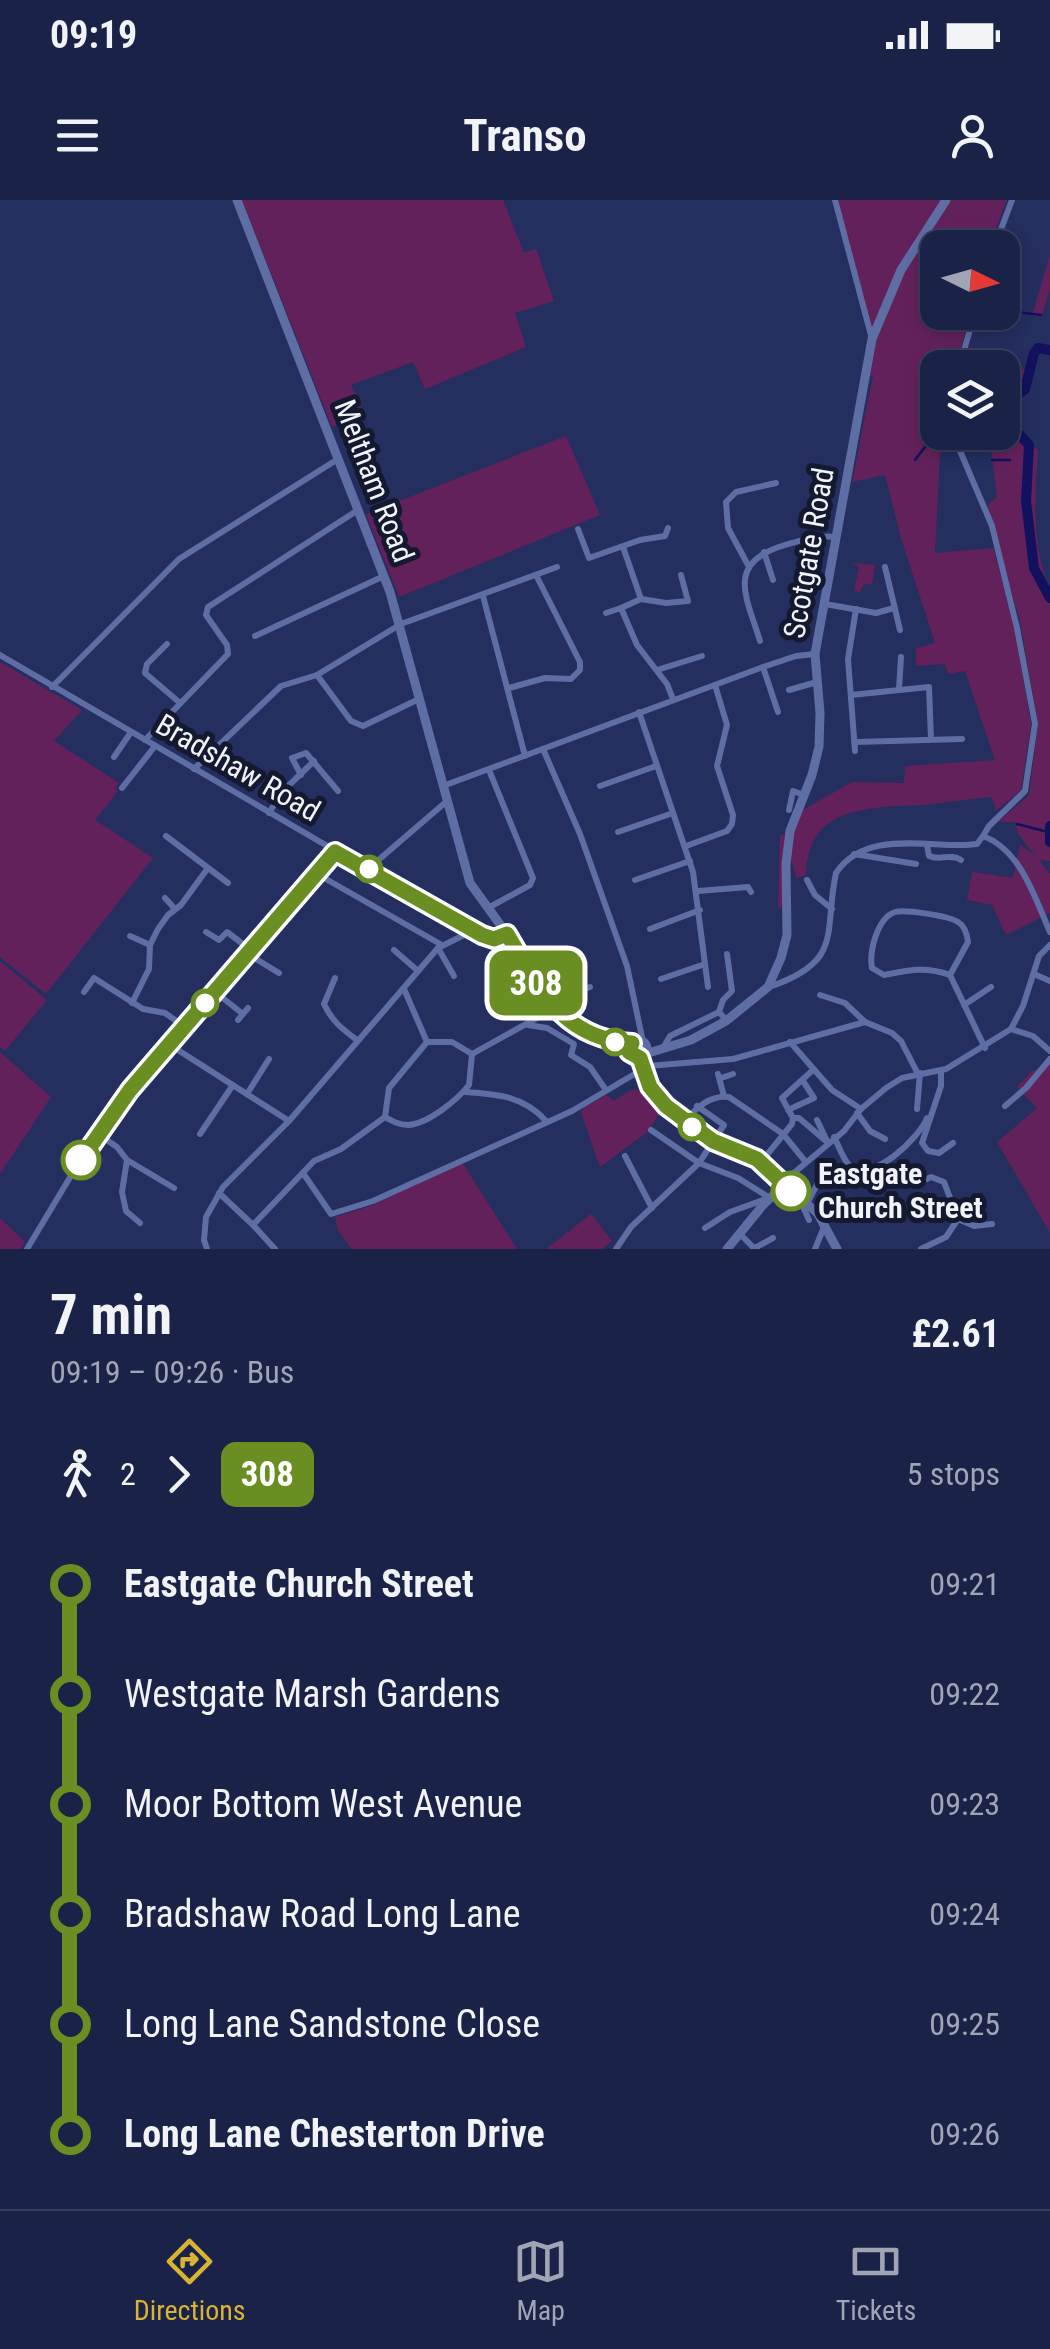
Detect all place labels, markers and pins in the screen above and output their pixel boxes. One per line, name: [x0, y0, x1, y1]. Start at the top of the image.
unlabelled marker: [356, 856, 382, 882]
unlabelled marker: [192, 990, 218, 1016]
unlabelled marker: [602, 1029, 628, 1055]
unlabelled marker: [679, 1114, 705, 1140]
unlabelled marker: [62, 1141, 100, 1179]
place label: Eastgate Church Street: [818, 1156, 983, 1225]
marker: Eastgate Church Street: [772, 1172, 810, 1210]

